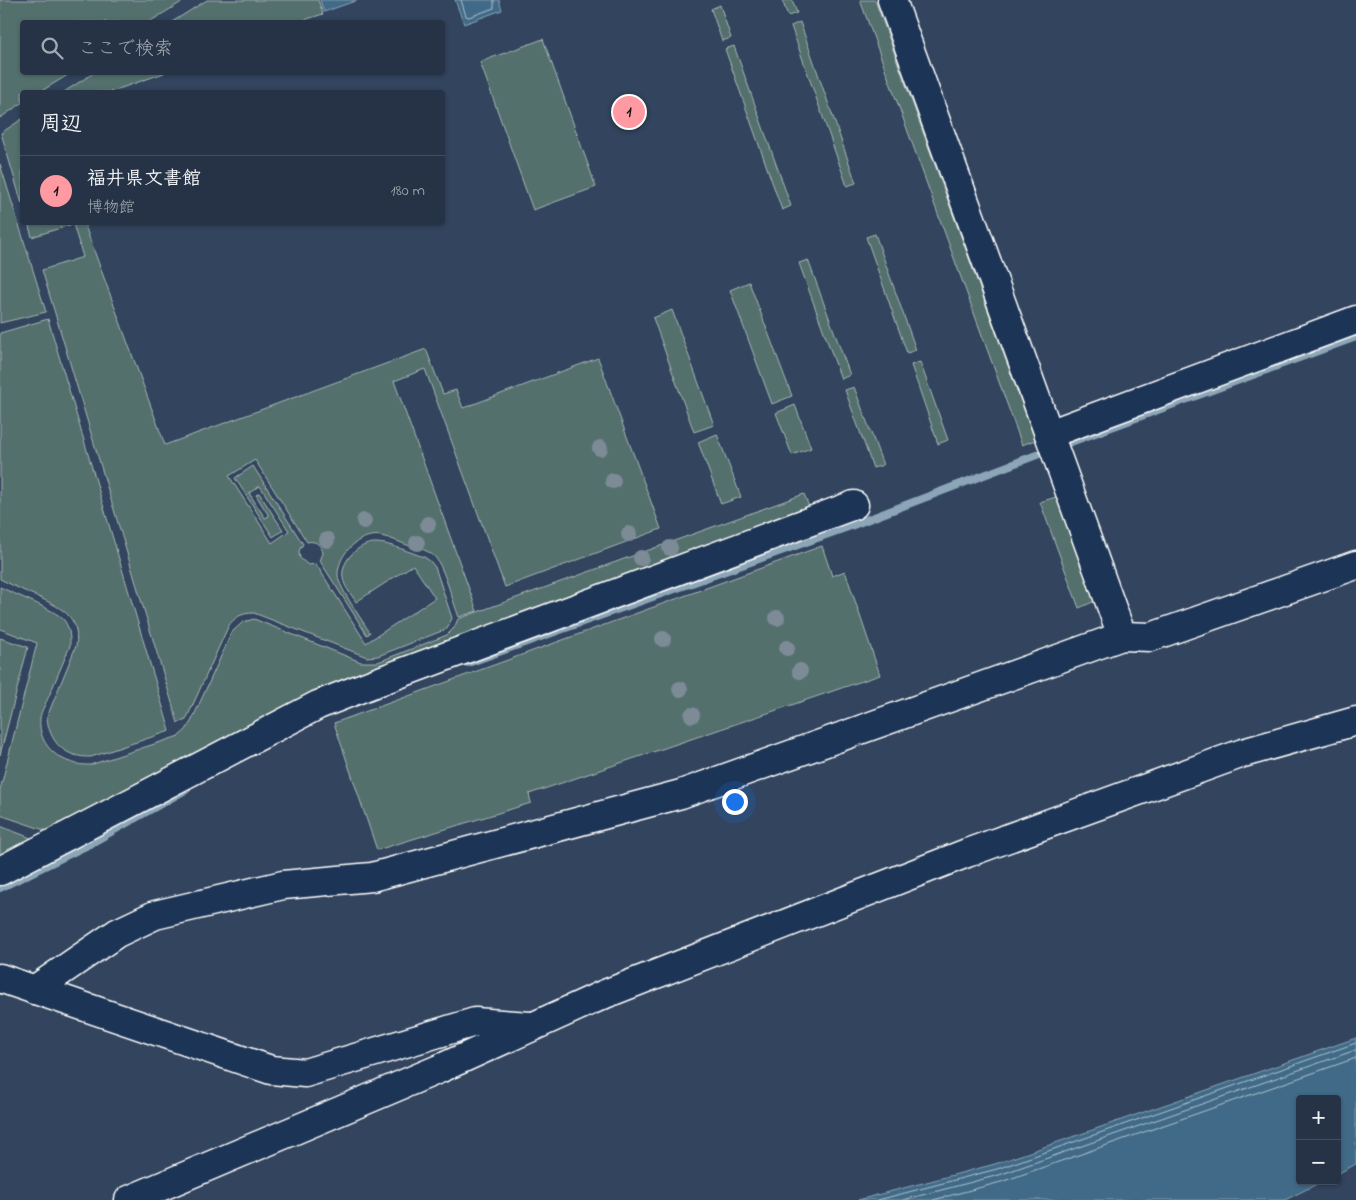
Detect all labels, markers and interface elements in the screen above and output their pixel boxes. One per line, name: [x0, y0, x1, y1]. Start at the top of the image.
search box: [20, 20, 445, 75]
icon: search: [38, 34, 66, 62]
text: ここで検索: [78, 36, 173, 63]
pin: 1: [613, 93, 645, 131]
text: 周辺: [40, 110, 82, 140]
text: 福井県文書館: [87, 166, 201, 193]
text: 1: [53, 179, 59, 203]
text: 180 m: [391, 179, 425, 203]
text: 博物館: [87, 196, 135, 220]
your location: [722, 789, 748, 815]
map controls: [1296, 1095, 1341, 1185]
button: +: [1296, 1095, 1341, 1140]
button: −: [1296, 1140, 1341, 1185]

